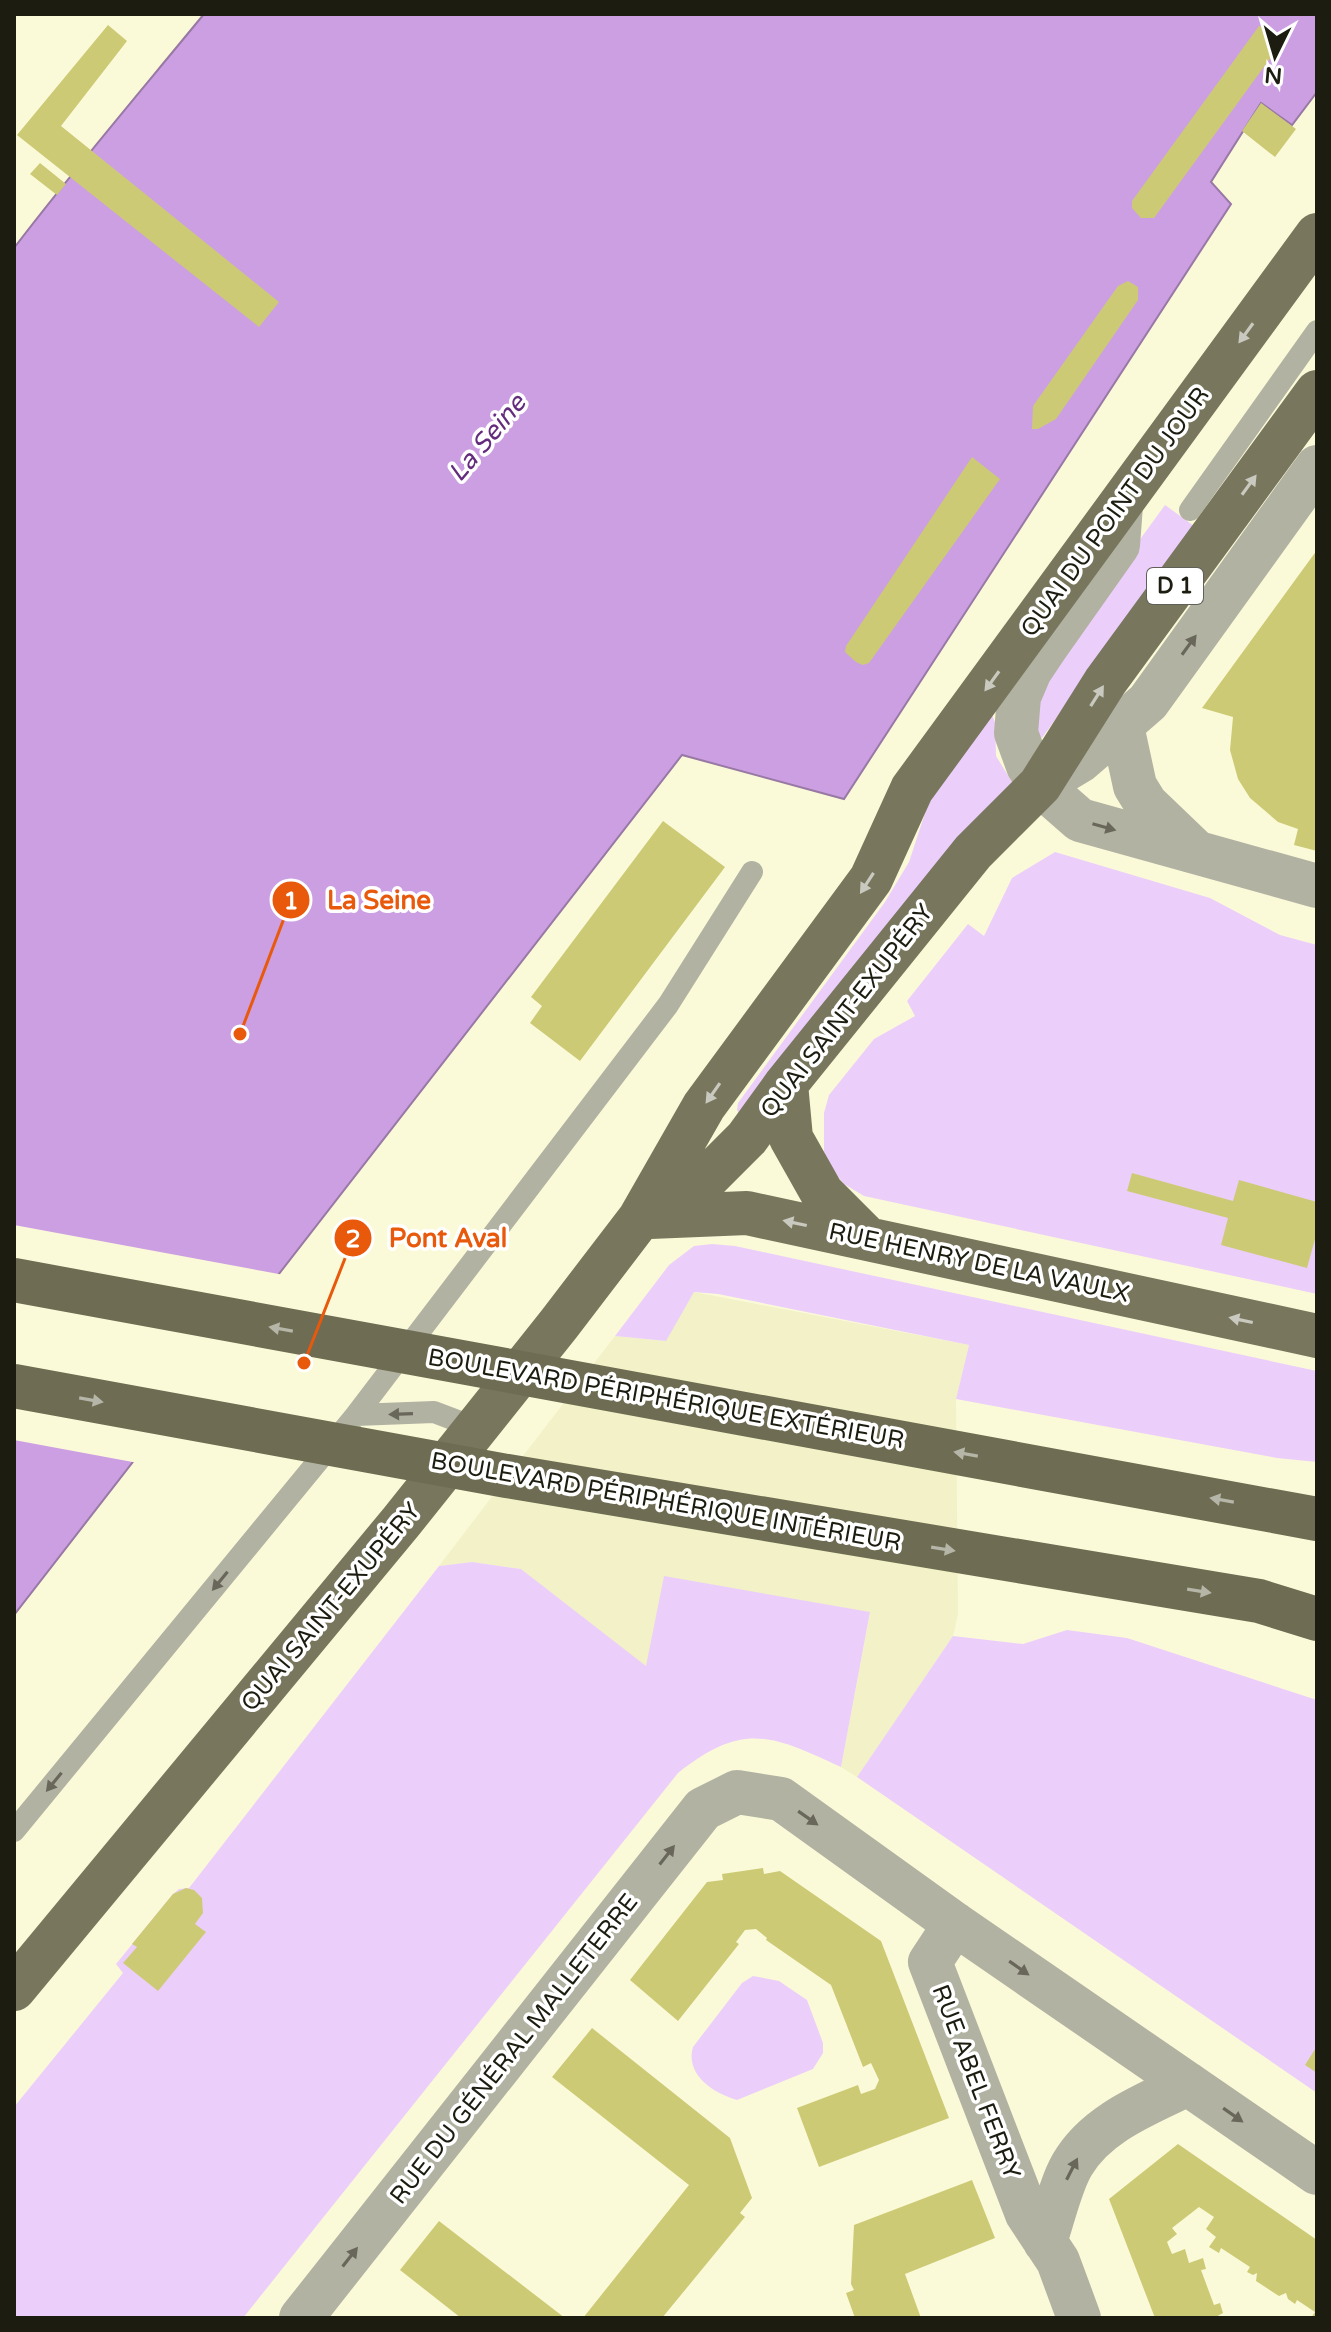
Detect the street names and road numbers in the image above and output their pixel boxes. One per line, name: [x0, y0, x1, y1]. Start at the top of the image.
street label: QUAI DU POINT DU JOUR: [1015, 381, 1215, 643]
road number: D 1: [1147, 568, 1203, 604]
street label: QUAI SAINT-EXUPÉRY: [754, 898, 939, 1124]
street label: RUE HENRY DE LA VAULX: [826, 1217, 1132, 1309]
street label: BOULEVARD PÉRIPHÉRIQUE EXTÉRIEUR: [426, 1342, 907, 1455]
street label: BOULEVARD PÉRIPHÉRIQUE INTÉRIEUR: [429, 1445, 904, 1558]
street label: QUAI SAINT-EXUPÉRY: [234, 1496, 427, 1717]
street label: RUE DU GÉNÉRAL MALLETERRE: [383, 1887, 644, 2210]
street label: RUE ABEL FERRY: [926, 1981, 1026, 2183]

